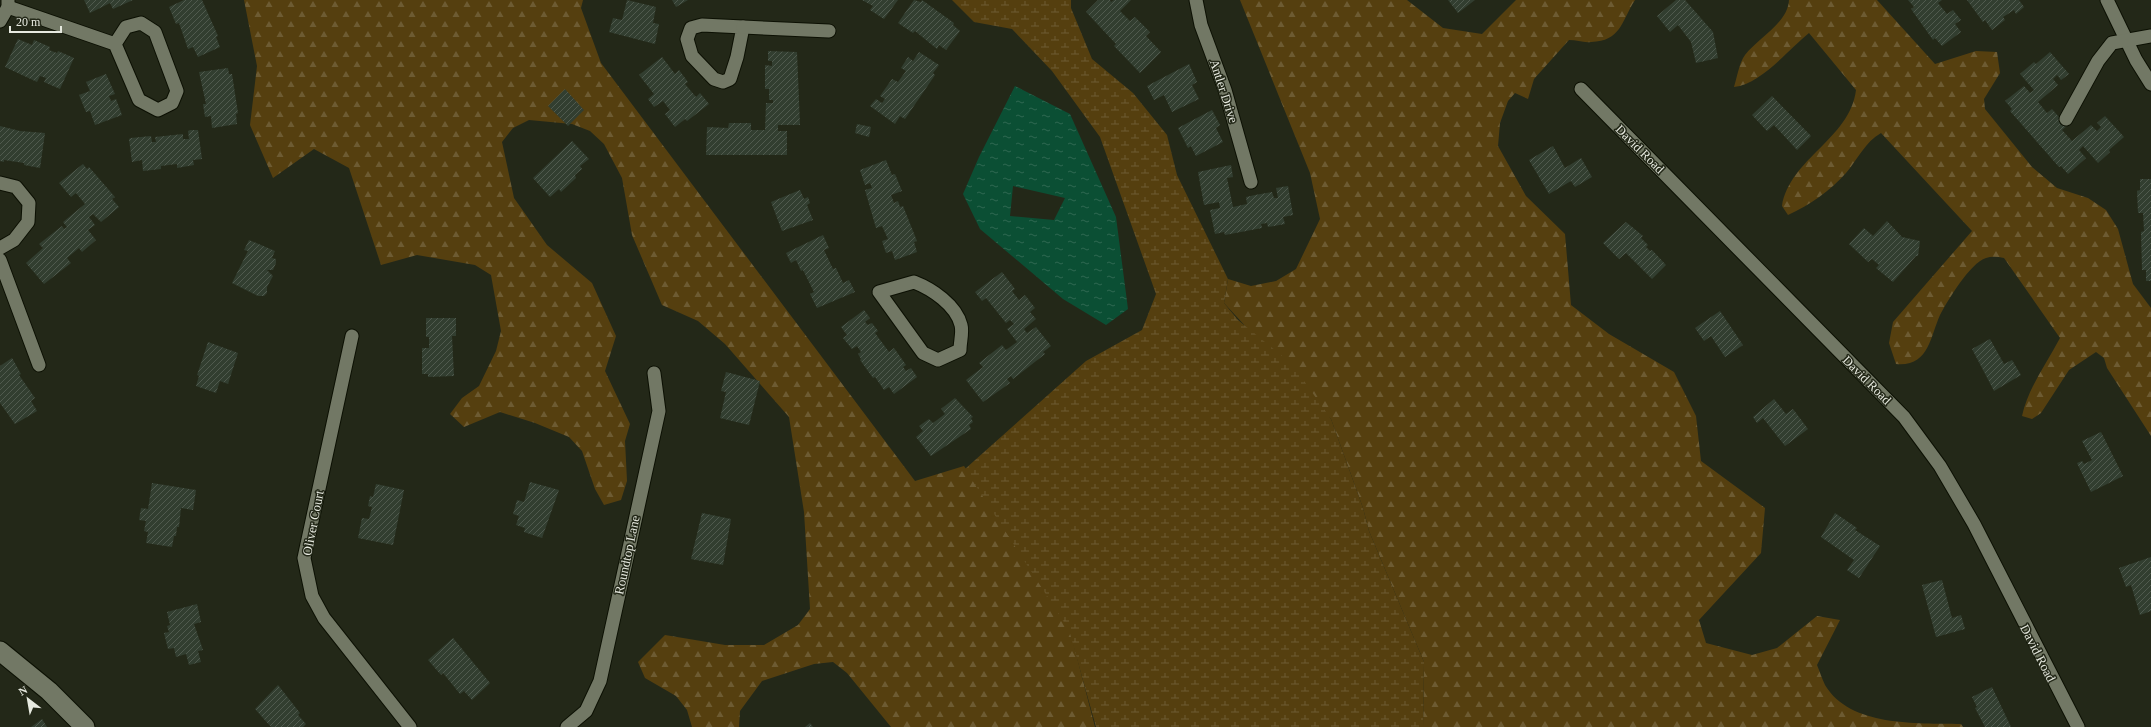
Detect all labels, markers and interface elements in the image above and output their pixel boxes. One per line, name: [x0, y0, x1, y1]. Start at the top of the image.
scale bar: [10, 8, 61, 34]
text: 20 m: [16, 15, 41, 29]
street label: Antler Drive: [1207, 57, 1241, 125]
street label: David Road: [1613, 122, 1668, 177]
street label: David Road: [1840, 353, 1895, 408]
street label: Oliver Court: [299, 489, 327, 557]
street label: Roundtop Lane: [611, 514, 643, 596]
street label: David Road: [2017, 622, 2059, 685]
north arrow: [8, 679, 48, 719]
text: N: [16, 683, 29, 698]

